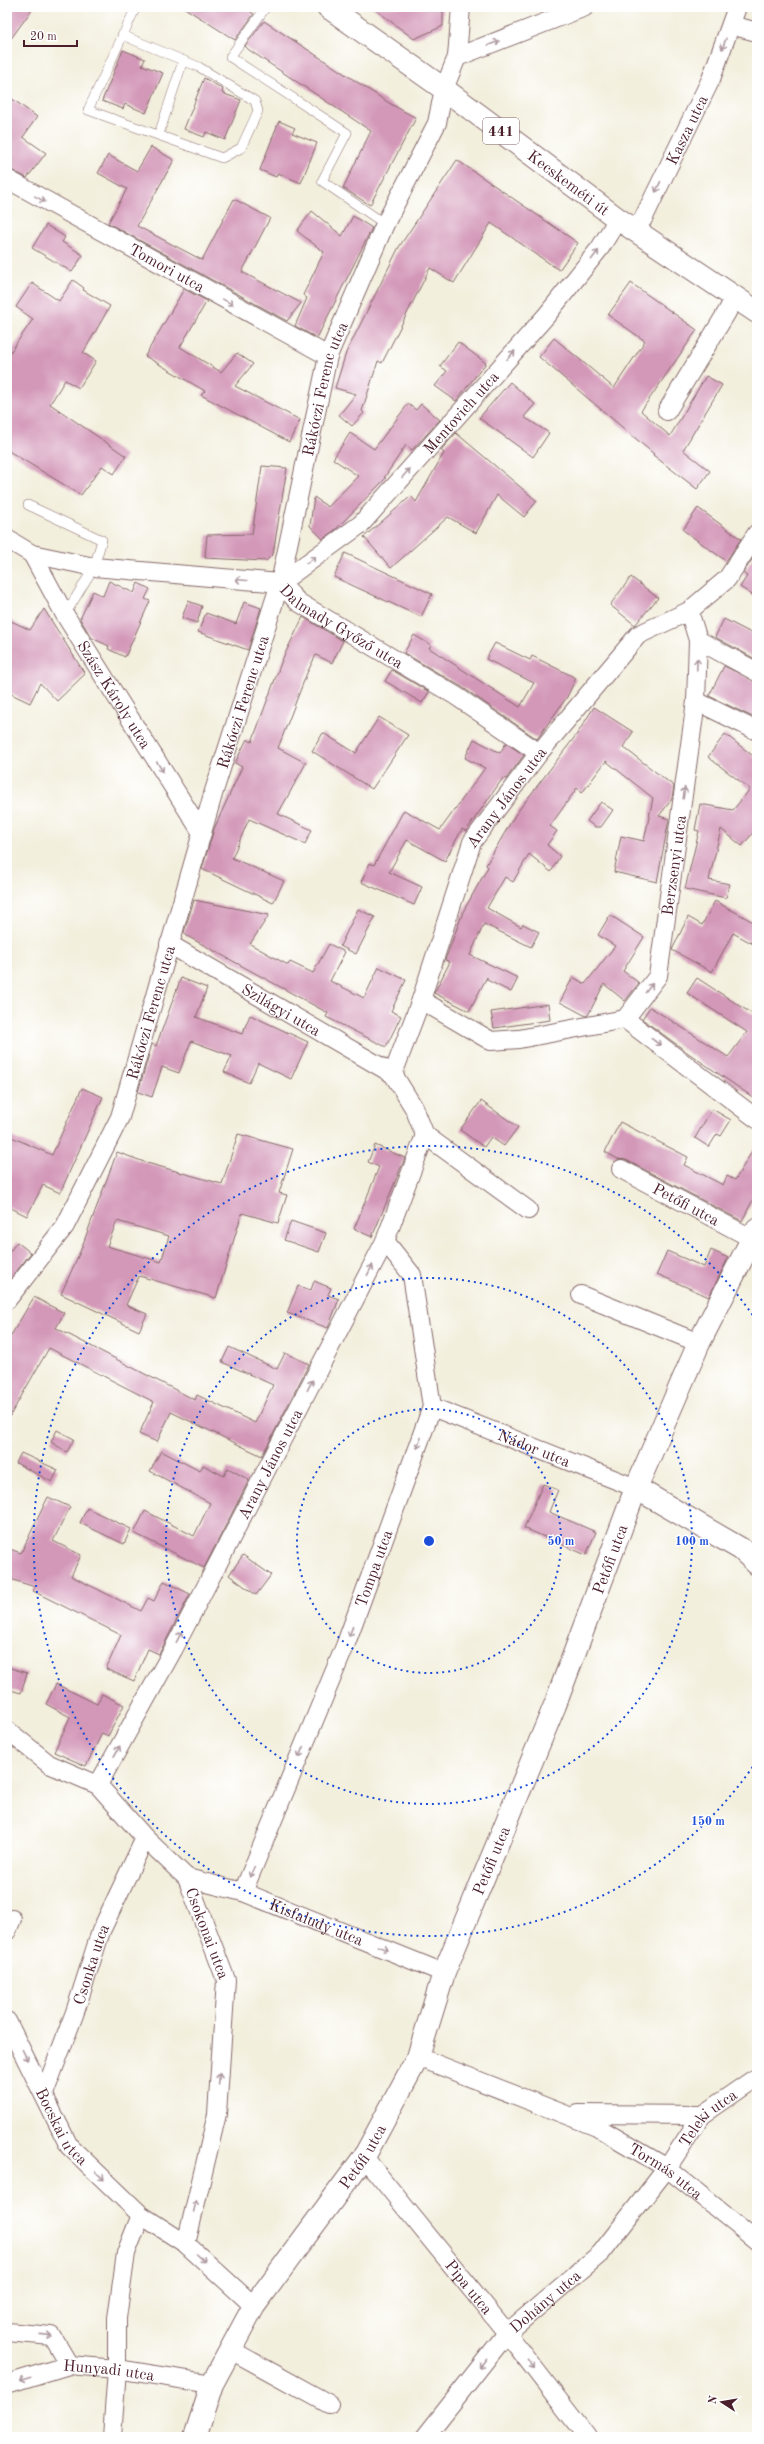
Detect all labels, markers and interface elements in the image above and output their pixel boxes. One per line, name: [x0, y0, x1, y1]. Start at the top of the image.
scale bar: [24, 22, 77, 48]
text: 20 m: [30, 31, 57, 43]
one-way arrow: [720, 37, 728, 49]
one-way arrow: [487, 38, 499, 46]
street label: Kasza utca: [665, 93, 712, 168]
road number: 441: [483, 118, 519, 144]
street label: Kecskeméti út: [524, 148, 612, 220]
one-way arrow: [654, 181, 661, 193]
one-way arrow: [34, 196, 46, 204]
street label: Tomori utca: [126, 242, 207, 296]
one-way arrow: [590, 250, 599, 260]
one-way arrow: [222, 298, 234, 306]
street label: Rákóczi Ferenc utca: [301, 320, 352, 458]
one-way arrow: [507, 350, 516, 360]
street label: Mentovich utca: [421, 369, 503, 458]
one-way arrow: [402, 468, 411, 478]
one-way arrow: [305, 556, 316, 564]
one-way arrow: [235, 576, 248, 584]
street label: Dalmady Győző utca: [276, 582, 405, 673]
street label: Rákóczi Ferenc utca: [216, 634, 273, 771]
street label: Szász Károly utca: [73, 639, 153, 752]
one-way arrow: [694, 658, 701, 671]
street label: Arany János utca: [464, 745, 551, 852]
one-way arrow: [156, 761, 164, 772]
one-way arrow: [680, 787, 688, 800]
street label: Berzsenyi utca: [660, 814, 690, 917]
street label: Rákóczi Ferenc utca: [125, 944, 179, 1082]
street label: Szilágyi utca: [238, 982, 323, 1040]
one-way arrow: [644, 983, 653, 994]
one-way arrow: [650, 1038, 661, 1047]
street label: Petőfi utca: [649, 1181, 721, 1230]
one-way arrow: [367, 1264, 374, 1276]
one-way arrow: [307, 1380, 314, 1392]
street label: Arany János utca: [236, 1407, 306, 1523]
street label: Nádor utca: [495, 1428, 572, 1471]
one-way arrow: [415, 1437, 422, 1450]
street label: Petőfi utca: [591, 1523, 632, 1597]
street label: Tompa utca: [354, 1528, 397, 1610]
centre of rings: [422, 1534, 436, 1548]
text: 50 m: [548, 1535, 575, 1548]
text: 100 m: [675, 1536, 709, 1548]
one-way arrow: [346, 1625, 354, 1637]
one-way arrow: [176, 1632, 184, 1644]
one-way arrow: [113, 1745, 121, 1757]
one-way arrow: [297, 1745, 305, 1757]
text: 150 m: [691, 1815, 725, 1828]
street label: Petőfi utca: [471, 1824, 514, 1898]
one-way arrow: [247, 1865, 255, 1877]
street label: Csokonai utca: [181, 1886, 231, 1982]
street label: Kisfaludy utca: [266, 1897, 365, 1950]
street label: Csonka utca: [72, 1922, 113, 2007]
one-way arrow: [377, 1945, 389, 1953]
one-way arrow: [22, 2049, 29, 2061]
one-way arrow: [216, 2073, 223, 2086]
street label: Bocskai utca: [32, 2086, 90, 2169]
street label: Teleki utca: [677, 2087, 741, 2150]
street label: Petőfi utca: [337, 2122, 390, 2193]
street label: Tormás utca: [625, 2141, 705, 2203]
one-way arrow: [95, 2171, 105, 2181]
one-way arrow: [192, 2200, 199, 2213]
one-way arrow: [196, 2253, 206, 2262]
street label: Pipa utca: [441, 2258, 495, 2318]
street label: Dohány utca: [507, 2268, 585, 2337]
one-way arrow: [39, 2332, 52, 2339]
one-way arrow: [479, 2358, 487, 2369]
one-way arrow: [526, 2358, 535, 2369]
street label: Hunyadi utca: [62, 2359, 155, 2385]
one-way arrow: [19, 2376, 32, 2383]
north arrow: [702, 2382, 742, 2422]
text: N: [707, 2394, 720, 2405]

